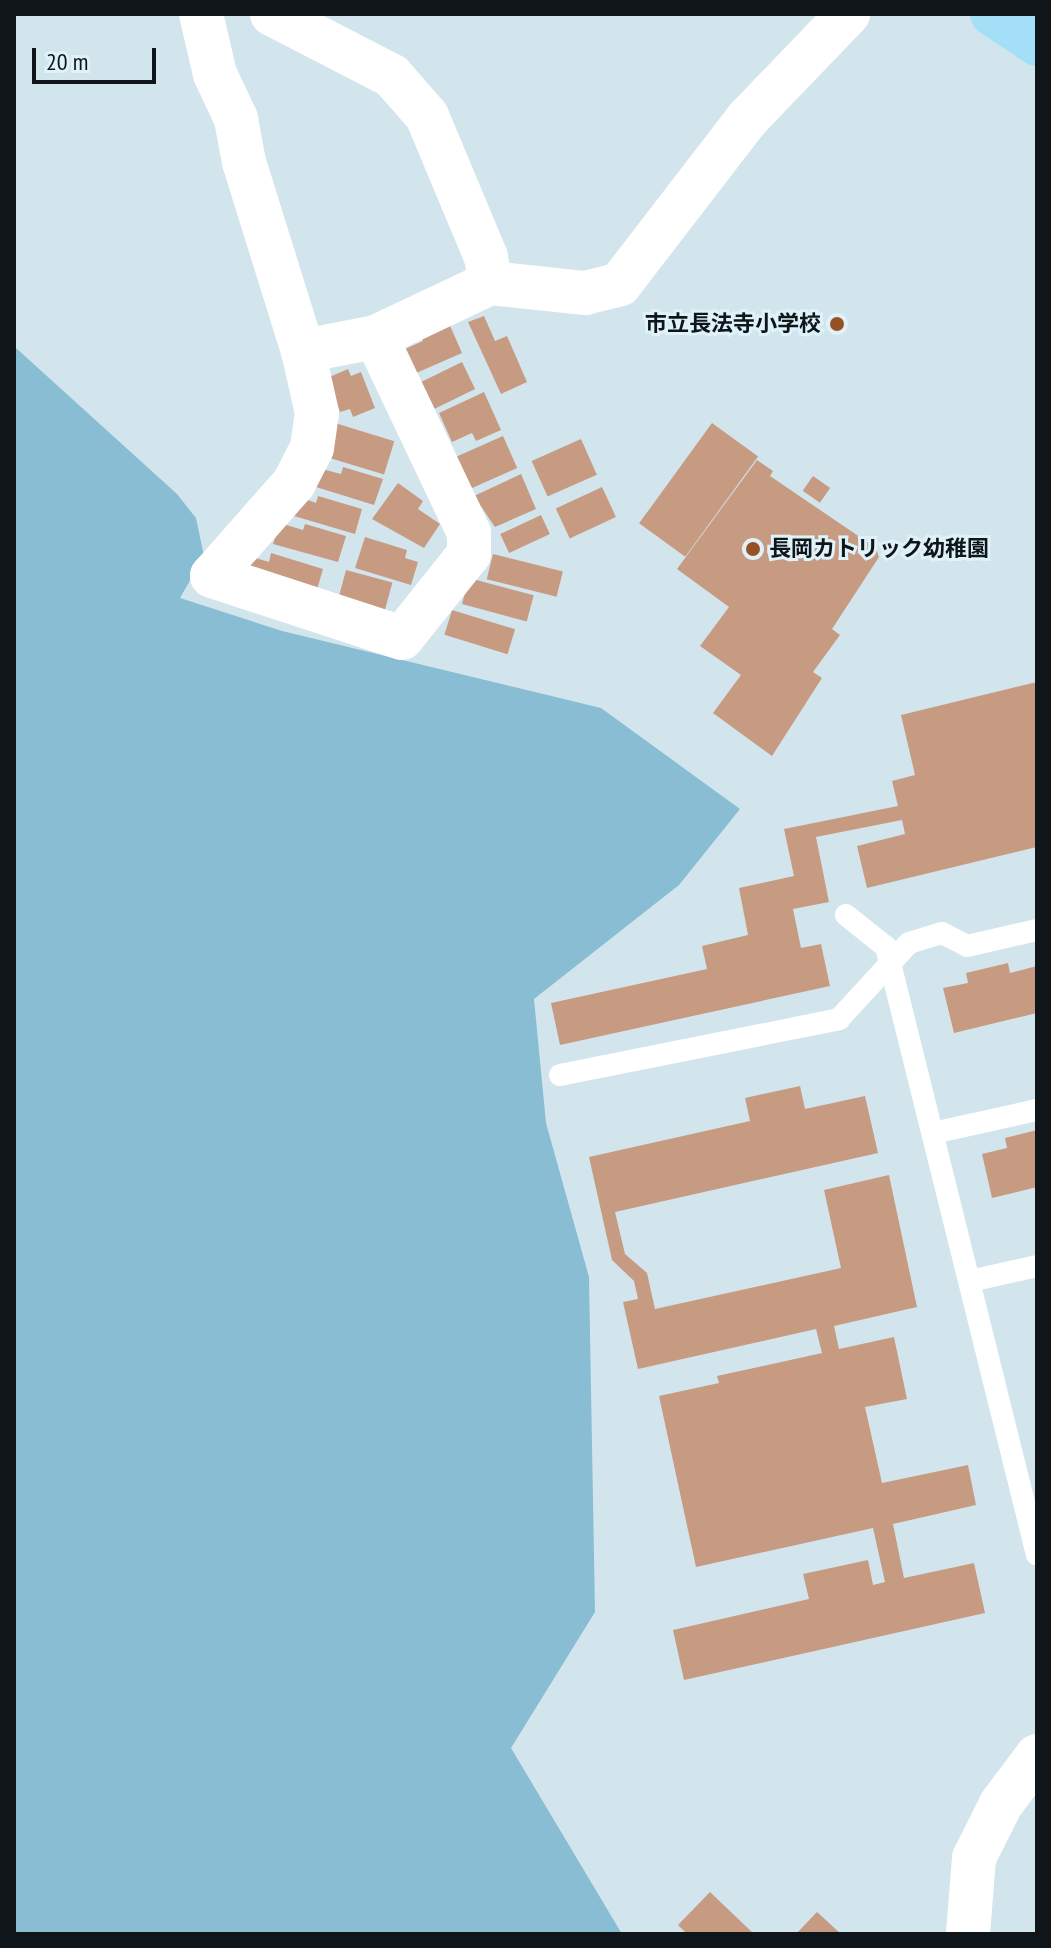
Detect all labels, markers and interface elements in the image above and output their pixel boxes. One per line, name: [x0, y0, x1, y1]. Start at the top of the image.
scale bar: [36, 32, 160, 82]
text: 20 m: [46, 46, 88, 77]
place label: 市立長法寺小学校: [645, 311, 821, 337]
marker: 市立長法寺小学校: [828, 315, 846, 333]
place label: 長岡カトリック幼稚園: [769, 536, 989, 562]
marker: 長岡カトリック幼稚園: [744, 540, 762, 558]

